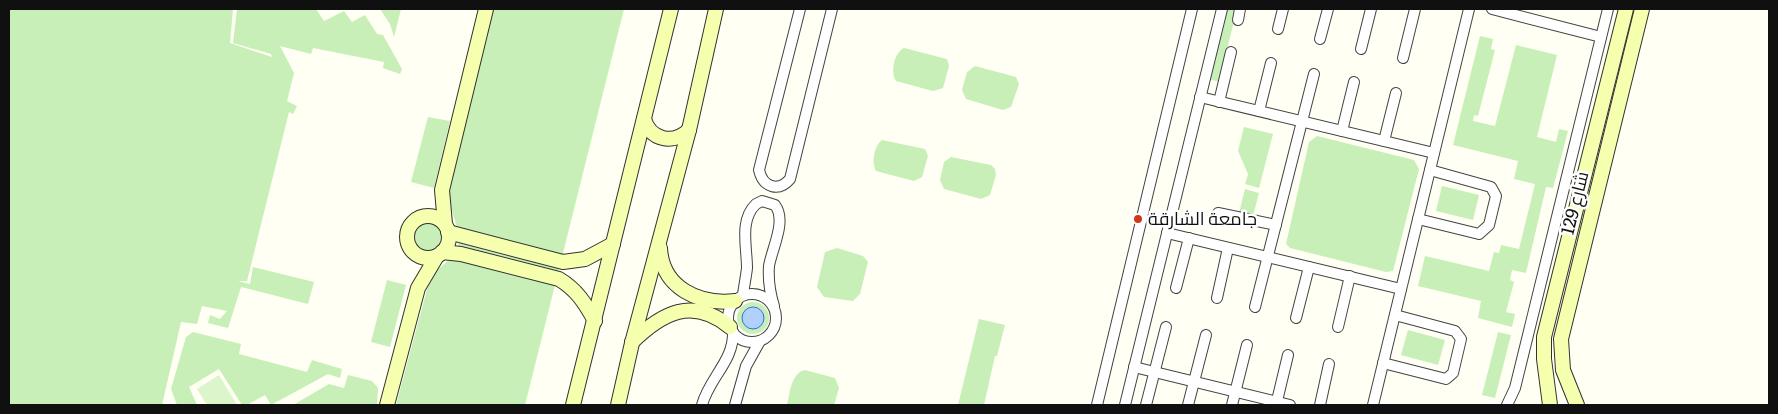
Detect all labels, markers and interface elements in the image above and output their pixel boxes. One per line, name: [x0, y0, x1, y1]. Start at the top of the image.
street label: شارع 129: [1553, 168, 1594, 237]
place label: جامعة الشارقة: [1148, 204, 1257, 231]
marker: جامعة الشارقة: [1132, 213, 1144, 225]

